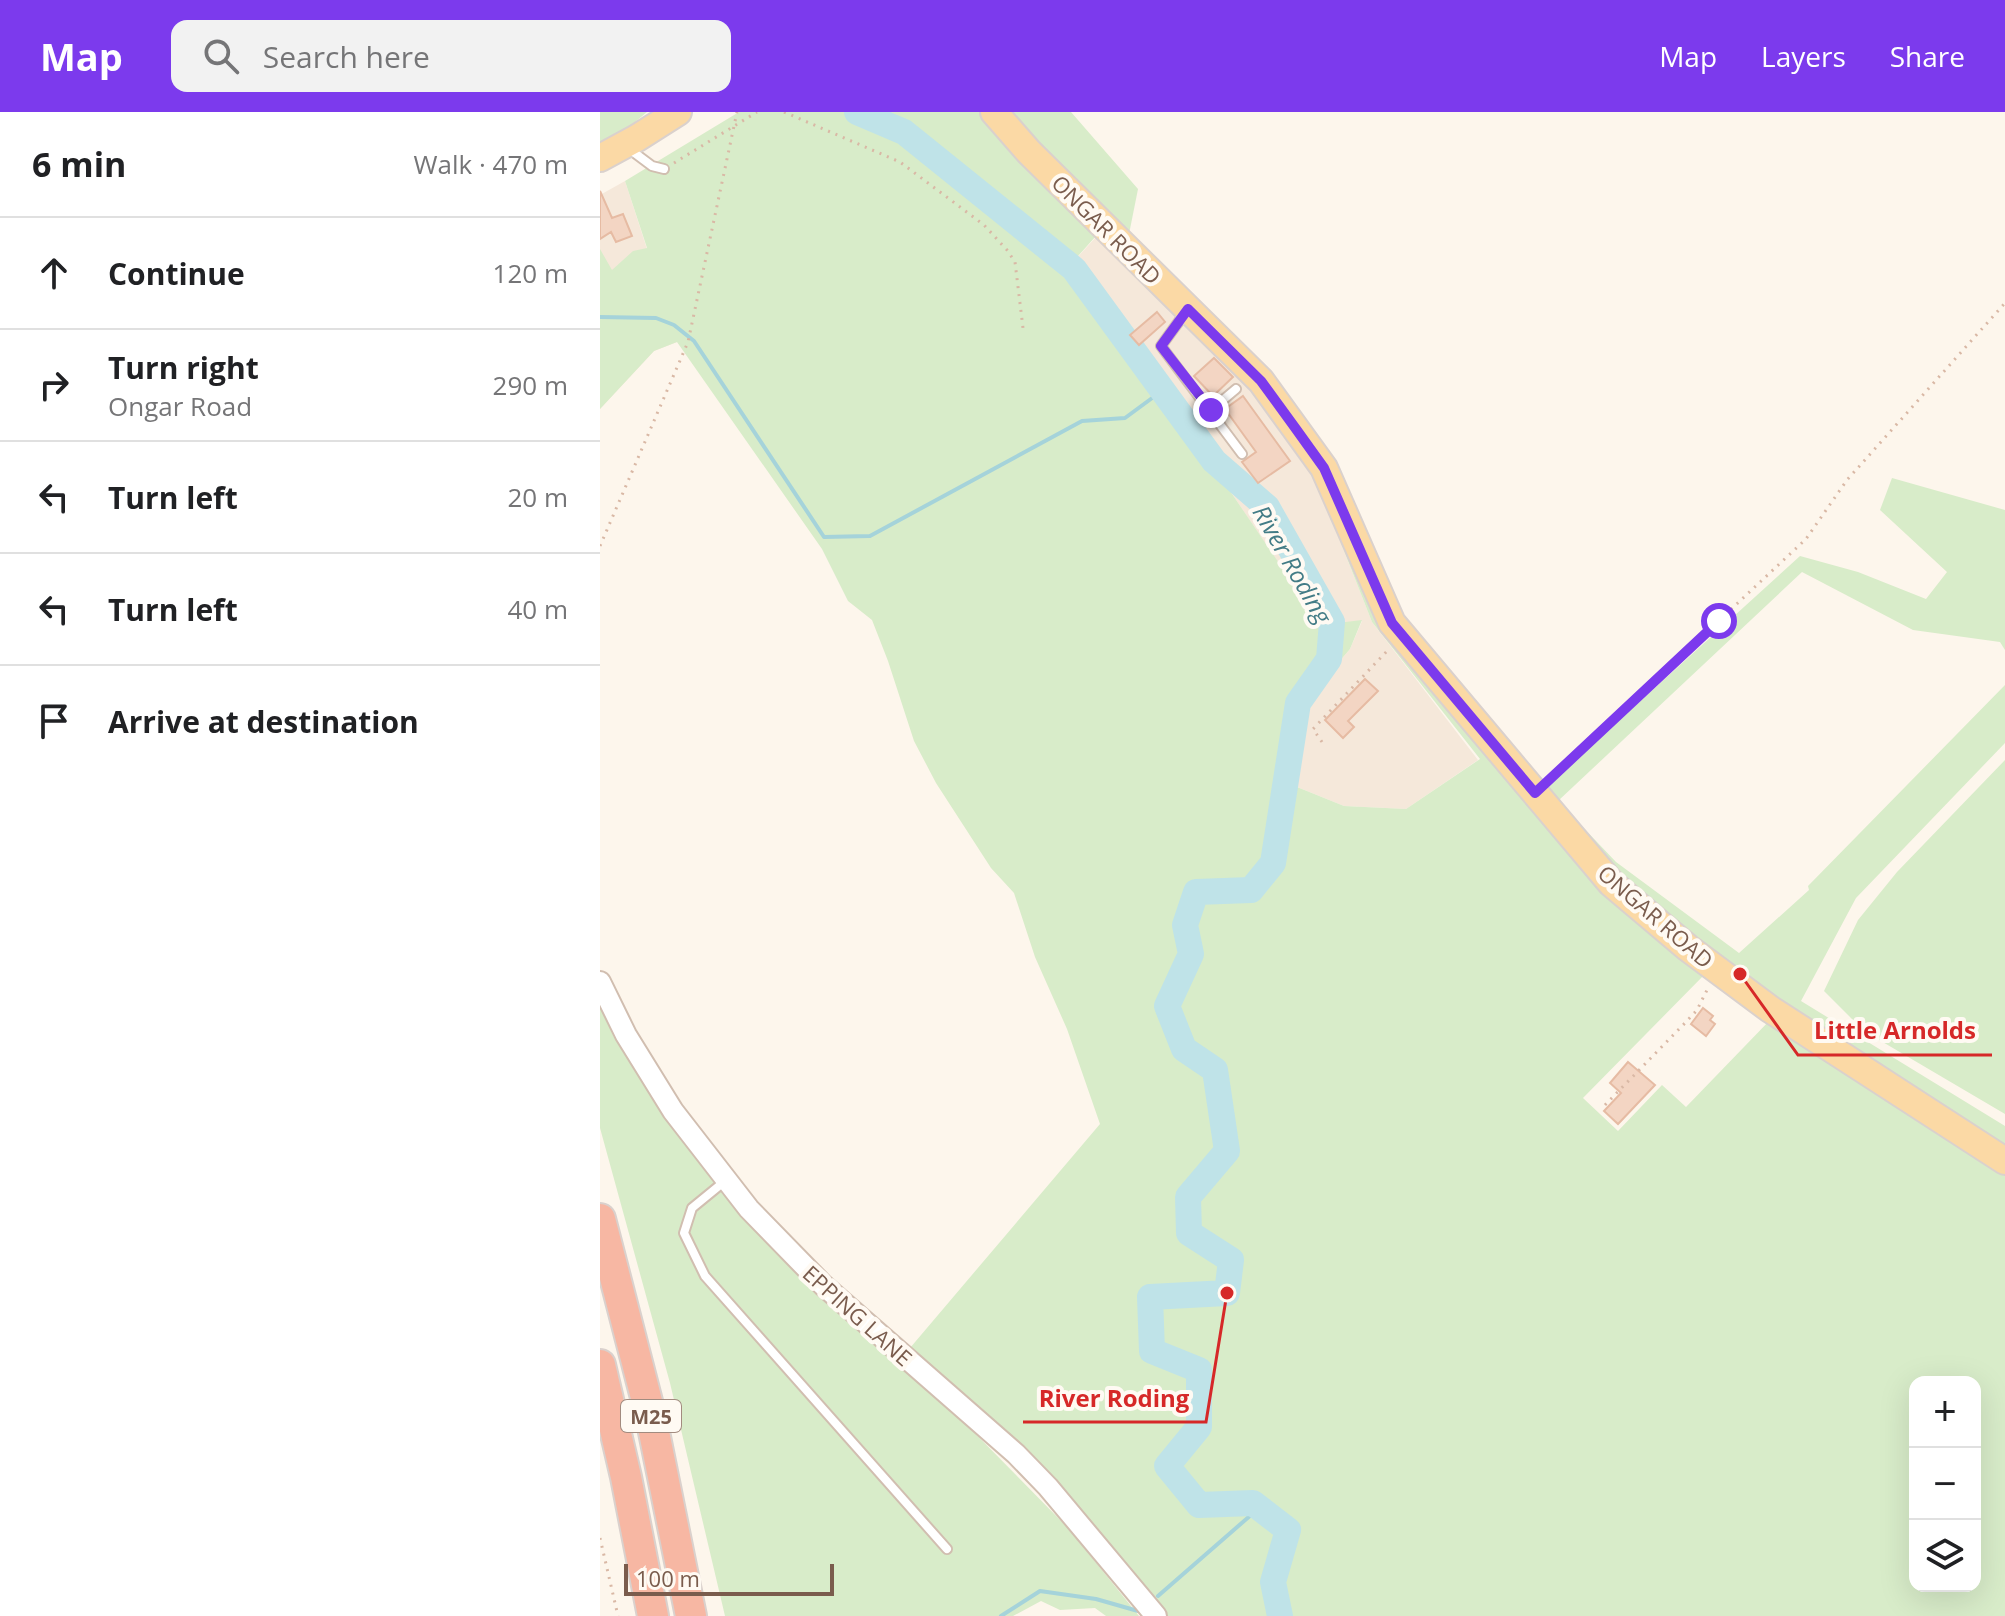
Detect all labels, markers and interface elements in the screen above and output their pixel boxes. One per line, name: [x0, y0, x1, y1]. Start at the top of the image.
search box: [171, 20, 731, 92]
text: Map: [40, 30, 123, 82]
icon: search: [199, 34, 243, 78]
text: Search here: [263, 36, 430, 77]
text: Map: [1659, 37, 1717, 75]
text: Layers: [1761, 37, 1846, 75]
text: Share: [1890, 37, 1965, 75]
text: 6 min: [32, 141, 126, 187]
text: Walk · 470 m: [414, 146, 568, 182]
street label: ONGAR ROAD: [1046, 168, 1168, 290]
icon: ahead: [32, 251, 76, 295]
text: Continue: [108, 253, 245, 294]
text: 120 m: [493, 255, 568, 291]
text: Turn right: [108, 347, 259, 388]
icon: right: [32, 363, 76, 407]
text: 290 m: [493, 367, 568, 403]
text: Ongar Road: [108, 388, 252, 424]
route end: [1193, 392, 1229, 428]
icon: left: [32, 475, 76, 519]
text: Turn left: [108, 477, 238, 518]
text: 20 m: [507, 479, 568, 515]
water label: River Roding: [1246, 499, 1341, 631]
icon: left: [32, 587, 76, 631]
text: Turn left: [108, 589, 238, 630]
text: 40 m: [507, 591, 568, 627]
route start: [1701, 603, 1737, 639]
icon: arrive: [32, 699, 76, 743]
text: Arrive at destination: [108, 701, 419, 742]
street label: ONGAR ROAD: [1592, 858, 1720, 974]
callout: Little Arnolds: [1798, 1007, 1992, 1055]
text: Little Arnolds: [1814, 1013, 1976, 1046]
street label: EPPING LANE: [797, 1258, 919, 1372]
callout: River Roding: [1023, 1374, 1206, 1422]
map controls: [1909, 1376, 1981, 1592]
button: +: [1909, 1376, 1981, 1448]
text: River Roding: [1039, 1381, 1190, 1414]
road number: M25: [621, 1400, 681, 1432]
button: −: [1909, 1448, 1981, 1520]
button: layers: [1909, 1520, 1981, 1592]
scale bar: [624, 1560, 834, 1596]
text: 100 m: [636, 1563, 700, 1593]

